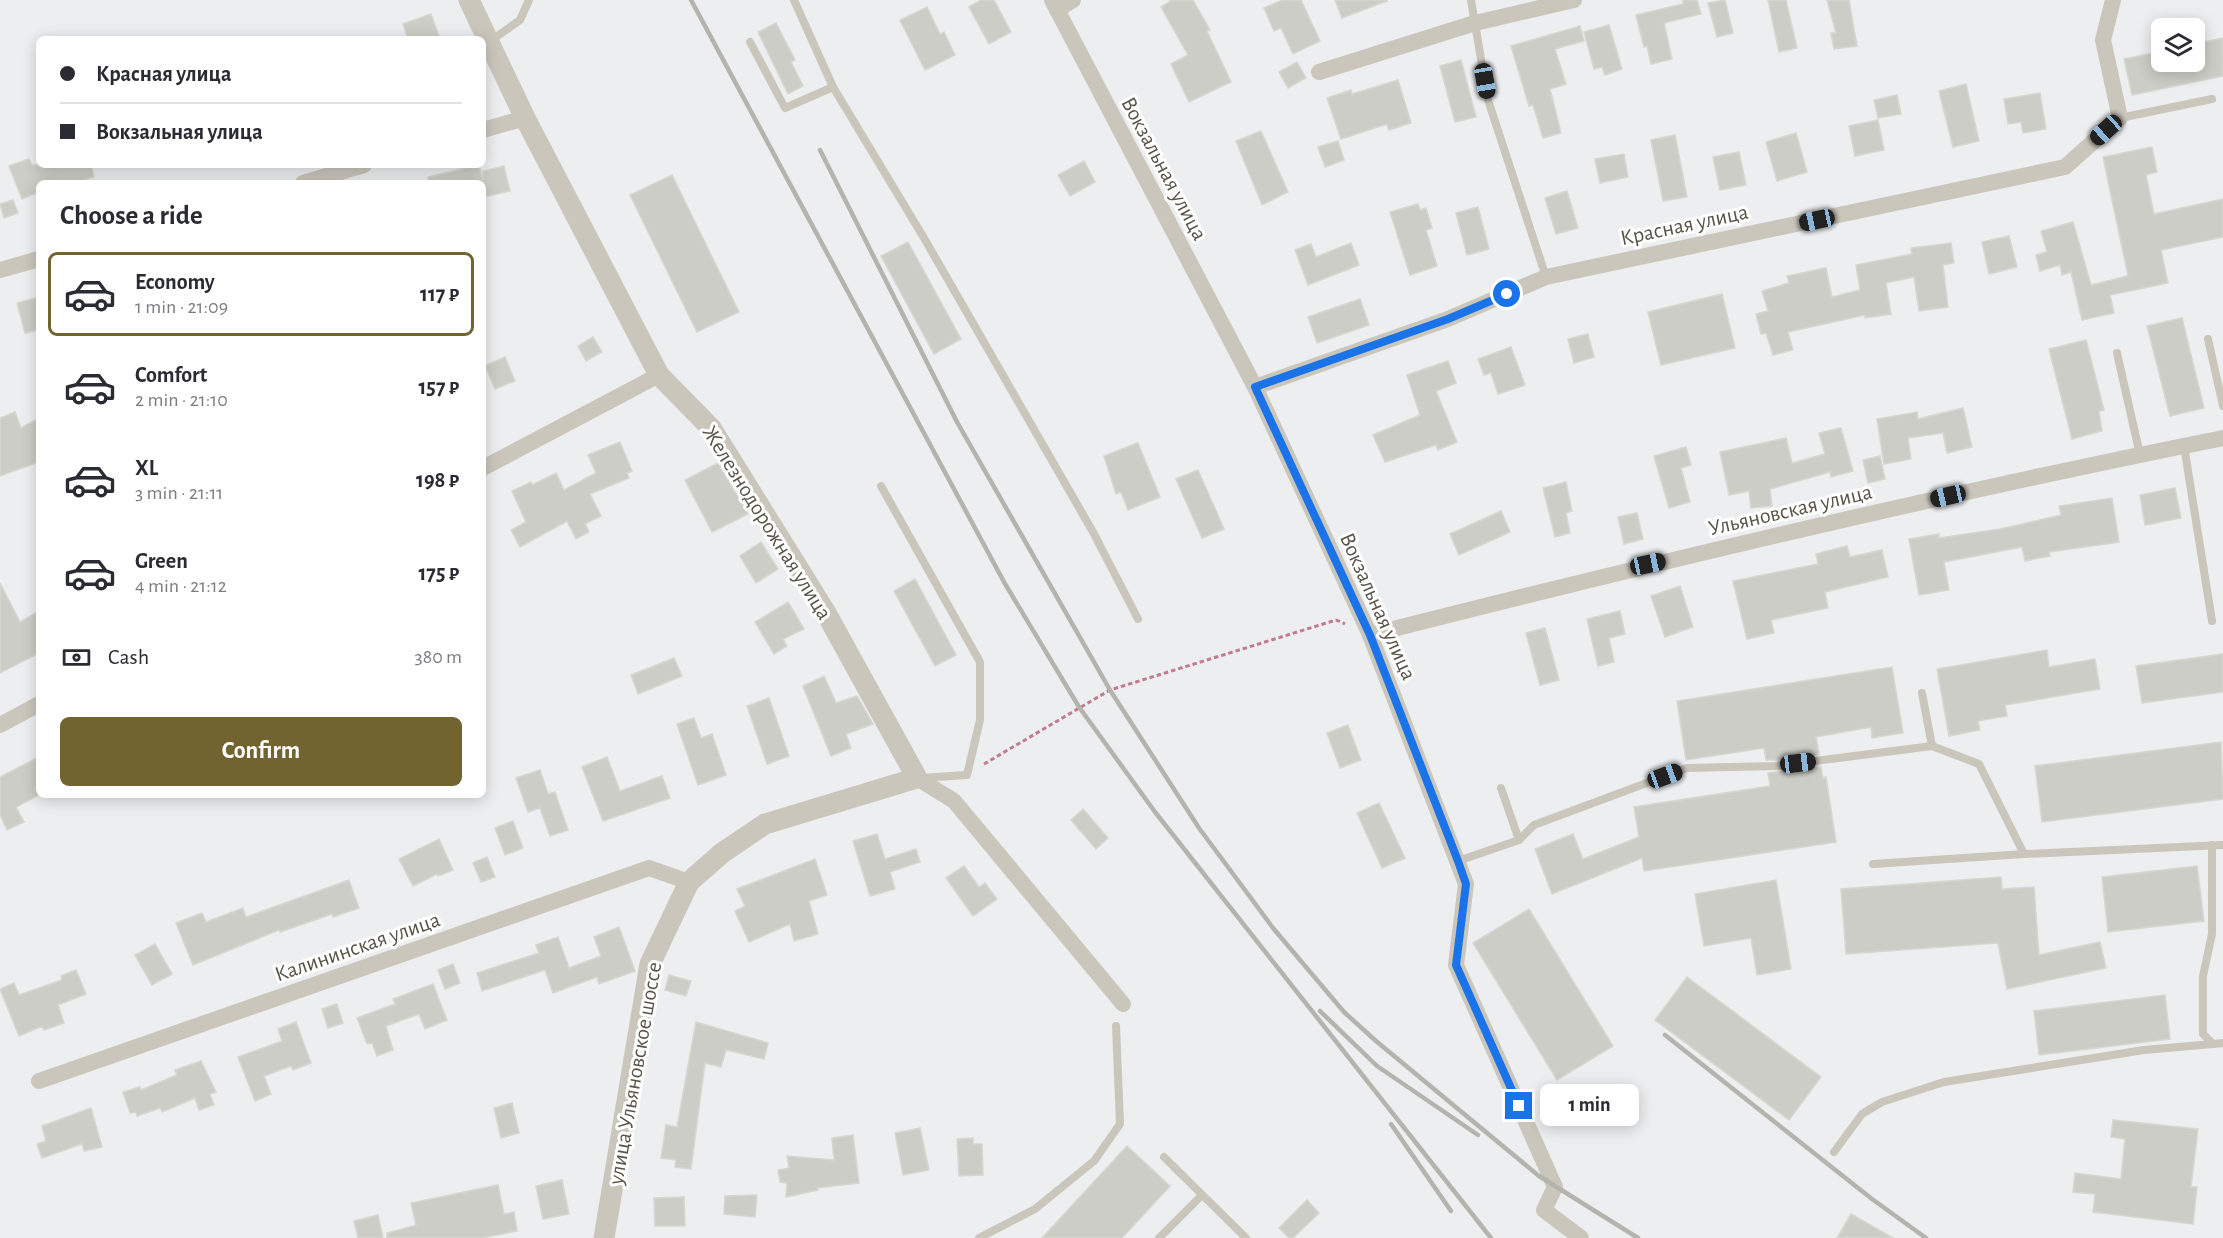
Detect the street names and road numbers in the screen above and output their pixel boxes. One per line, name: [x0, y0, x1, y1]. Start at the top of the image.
street label: Вокзальная улица: [1117, 93, 1211, 244]
street label: Красная улица: [1618, 201, 1750, 249]
street label: Железнодорожная улица: [698, 422, 836, 623]
street label: Ульяновская улица: [1706, 480, 1874, 540]
street label: Вокзальная улица: [1336, 529, 1420, 683]
street label: Калининская улица: [272, 908, 443, 986]
street label: улица Ульяновское шоссе: [604, 960, 665, 1187]

